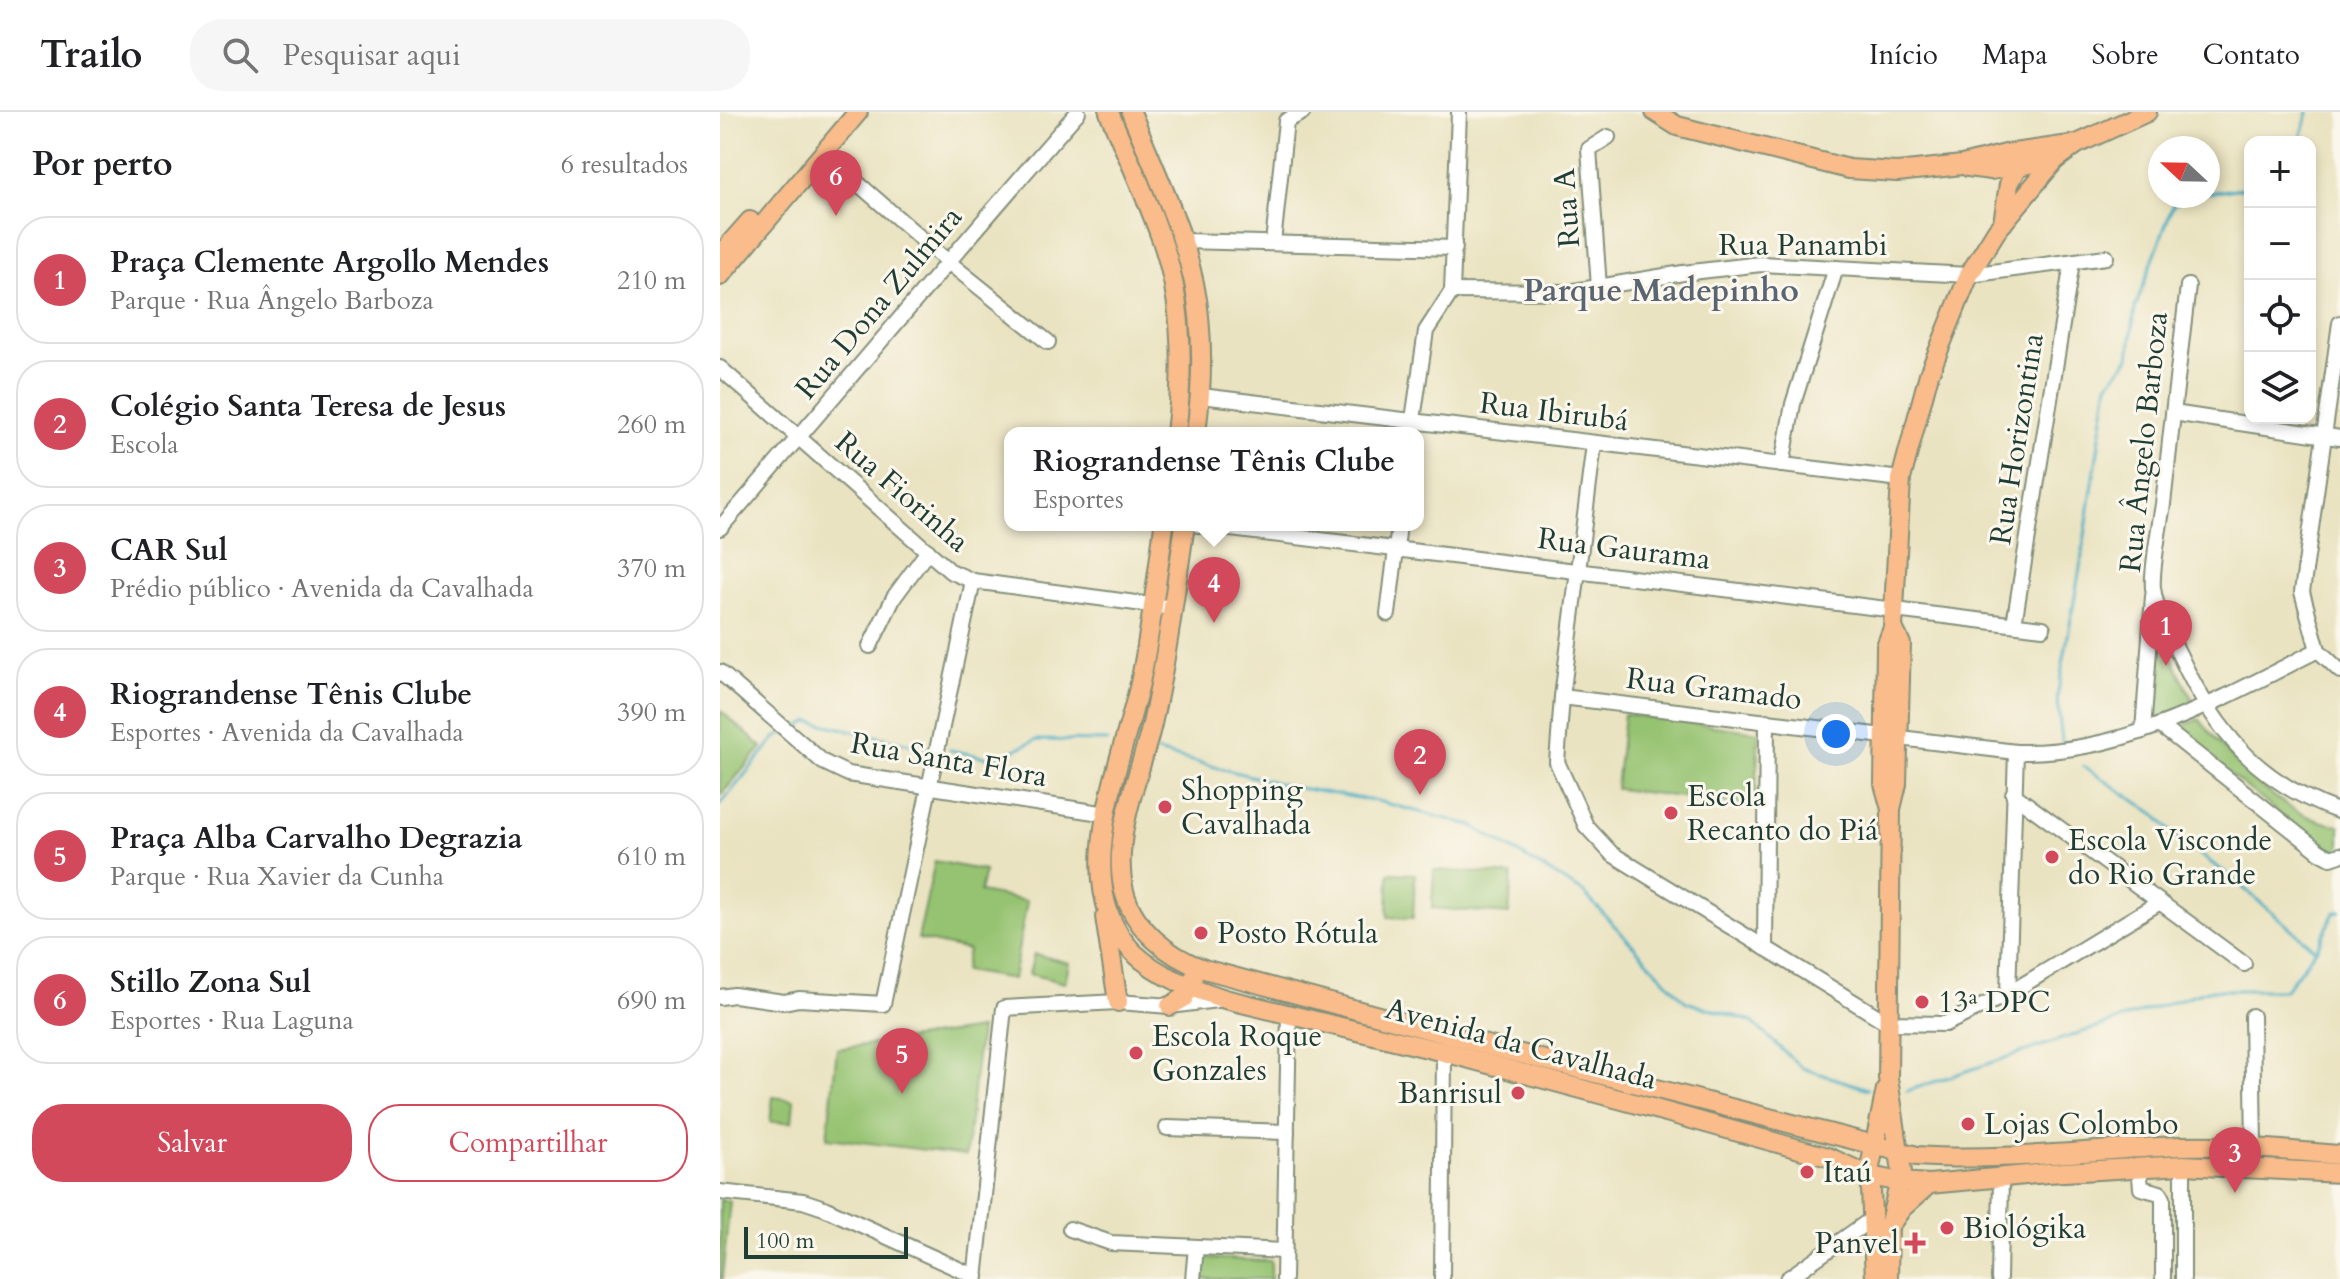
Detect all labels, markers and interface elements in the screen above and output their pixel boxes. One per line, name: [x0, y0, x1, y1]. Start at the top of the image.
search box: [190, 19, 750, 91]
text: Trailo: [40, 29, 142, 81]
icon: search: [218, 33, 262, 77]
text: Pesquisar aqui: [282, 35, 461, 76]
text: Início: [1869, 36, 1938, 74]
text: Mapa: [1982, 36, 2047, 74]
text: Sobre: [2091, 36, 2159, 74]
text: Contato: [2203, 36, 2300, 74]
north arrow: [2148, 136, 2220, 208]
map controls: [2244, 136, 2316, 424]
button: +: [2244, 136, 2316, 208]
text: Por perto: [32, 141, 173, 187]
text: 6 resultados: [561, 147, 688, 182]
pin: 6: [810, 150, 862, 216]
street label: Rua A: [1544, 166, 1590, 249]
street label: Rua Dona Zulmira: [786, 198, 972, 408]
button: −: [2244, 208, 2316, 280]
street label: Rua Panambi: [1719, 225, 1887, 266]
text: Praça Clemente Argollo Mendes: [110, 242, 549, 283]
text: 1: [53, 263, 67, 298]
text: 210 m: [617, 263, 686, 298]
district label: Parque Madepinho: [1523, 269, 1799, 313]
button: locate: [2244, 280, 2316, 352]
text: Parque · Rua Ângelo Barboza: [110, 283, 434, 318]
street label: Rua Ângelo Barboza: [2110, 310, 2178, 574]
street label: Rua Horizontina: [1980, 330, 2054, 548]
button: layers: [2244, 352, 2316, 424]
street label: Rua Ibirubá: [1477, 383, 1631, 441]
text: Colégio Santa Teresa de Jesus: [110, 386, 506, 427]
text: 2: [53, 407, 67, 442]
text: 260 m: [617, 407, 686, 442]
street label: Rua Fiorinha: [826, 422, 978, 562]
text: Escola: [110, 427, 179, 462]
popup: [1004, 427, 1424, 531]
text: Riograndense Tênis Clube: [1033, 441, 1395, 482]
text: Esportes: [1033, 482, 1124, 517]
street label: Rua Gaurama: [1535, 518, 1713, 580]
text: CAR Sul: [110, 530, 228, 571]
text: 3: [53, 551, 67, 586]
text: 370 m: [617, 551, 686, 586]
pin: 4: [1188, 557, 1240, 623]
text: Prédio público · Avenida da Cavalhada: [110, 571, 534, 606]
pin: 1: [2140, 600, 2192, 666]
street label: Rua Gramado: [1624, 658, 1804, 720]
text: Riograndense Tênis Clube: [110, 674, 472, 715]
text: 4: [53, 695, 67, 730]
text: 390 m: [617, 695, 686, 730]
your location: [1816, 714, 1856, 754]
text: Esportes · Avenida da Cavalhada: [110, 715, 464, 750]
street label: Rua Santa Flora: [848, 723, 1050, 797]
pin: 2: [1394, 729, 1446, 795]
place label: Shopping Cavalhada: [1181, 770, 1311, 845]
place label: Escola Recanto do Piá: [1687, 776, 1878, 851]
marker: Shopping Cavalhada: [1156, 798, 1174, 816]
marker: Escola Recanto do Piá: [1662, 804, 1680, 822]
text: Praça Alba Carvalho Degrazia: [110, 818, 523, 859]
place label: Escola Visconde do Rio Grande: [2068, 820, 2272, 895]
text: 5: [53, 839, 67, 874]
text: 610 m: [617, 839, 686, 874]
marker: Escola Visconde do Rio Grande: [2043, 848, 2061, 866]
text: Parque · Rua Xavier da Cunha: [110, 859, 444, 894]
place label: Posto Rótula: [1217, 913, 1378, 954]
marker: Posto Rótula: [1192, 924, 1210, 942]
text: Stillo Zona Sul: [110, 962, 311, 1003]
place label: 13ª DPC: [1938, 982, 2051, 1023]
text: 6: [53, 983, 67, 1018]
text: 690 m: [617, 983, 686, 1018]
street label: Avenida da Cavalhada: [1381, 988, 1661, 1100]
marker: 13ª DPC: [1913, 993, 1931, 1011]
text: Esportes · Rua Laguna: [110, 1003, 354, 1038]
place label: Escola Roque Gonzales: [1152, 1016, 1322, 1091]
pin: 5: [876, 1028, 928, 1094]
marker: Escola Roque Gonzales: [1127, 1044, 1145, 1062]
place label: Banrisul: [1398, 1073, 1502, 1114]
marker: Banrisul: [1509, 1084, 1527, 1102]
button: Salvar: [32, 1104, 352, 1182]
button: Compartilhar: [368, 1104, 688, 1182]
place label: Lojas Colombo: [1984, 1104, 2179, 1145]
marker: Lojas Colombo: [1959, 1115, 1977, 1133]
pin: 3: [2209, 1127, 2261, 1193]
place label: Itaú: [1823, 1152, 1872, 1193]
marker: Itaú: [1798, 1163, 1816, 1181]
place label: Biológika: [1963, 1208, 2086, 1249]
marker: Biológika: [1938, 1219, 1956, 1237]
scale bar: [744, 1223, 908, 1259]
place label: Panvel: [1815, 1223, 1899, 1264]
text: 100 m: [756, 1226, 814, 1256]
marker: Panvel: [1906, 1234, 1924, 1252]

